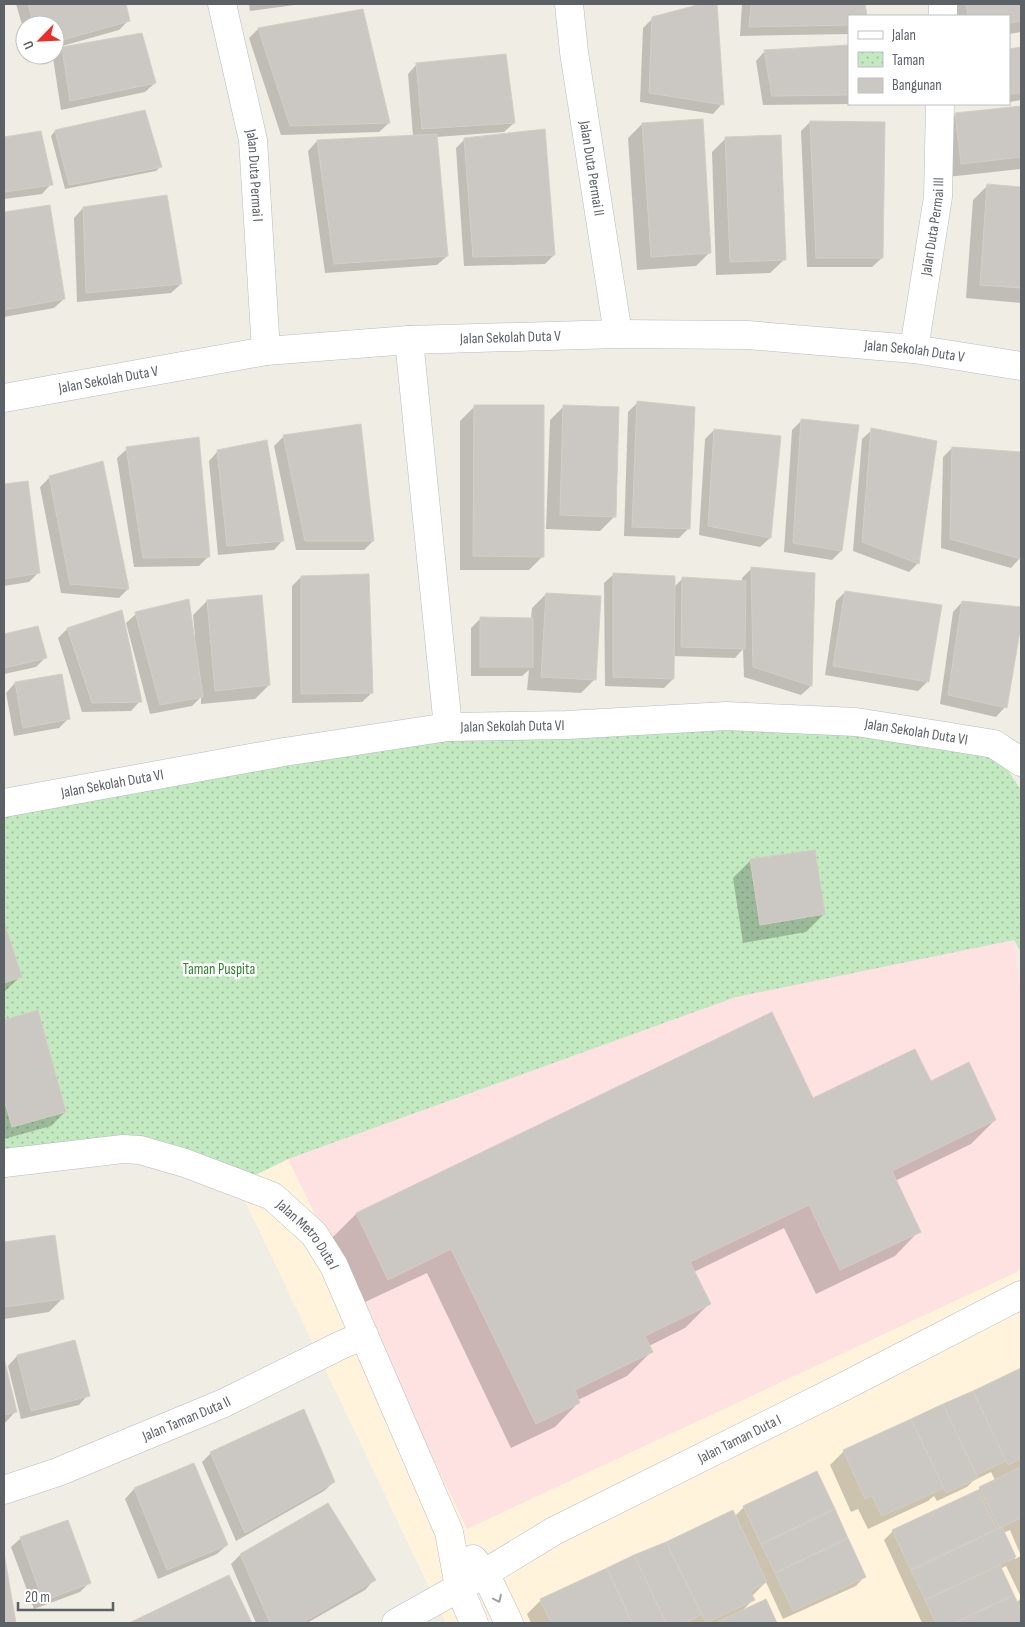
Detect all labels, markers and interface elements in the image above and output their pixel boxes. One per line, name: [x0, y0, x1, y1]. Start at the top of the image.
north arrow: [15, 15, 65, 65]
legend: [848, 15, 1010, 105]
text: Jalan: [891, 26, 916, 45]
text: U: [19, 38, 38, 52]
text: Taman: [892, 51, 925, 70]
text: Bangunan: [892, 76, 942, 95]
street label: Jalan Duta Permai II: [575, 119, 608, 217]
street label: Jalan Duta Permai I: [241, 126, 267, 222]
street label: Jalan Duta Permai III: [917, 177, 948, 278]
street label: Jalan Sekolah Duta V: [459, 327, 561, 349]
street label: Jalan Sekolah Duta V: [863, 336, 966, 367]
street label: Jalan Sekolah Duta V: [56, 361, 160, 398]
street label: Jalan Sekolah Duta VI: [862, 714, 969, 750]
street label: Jalan Sekolah Duta VI: [459, 716, 565, 737]
street label: Jalan Sekolah Duta VI: [58, 765, 165, 803]
park label: Taman Puspita: [183, 960, 255, 979]
street label: Jalan Metro Duta I: [271, 1195, 343, 1273]
street label: Jalan Taman Duta II: [139, 1392, 234, 1446]
street label: Jalan Taman Duta I: [694, 1410, 784, 1468]
scale bar: [18, 1580, 112, 1612]
text: 20 m: [25, 1588, 50, 1607]
one-way arrow: [491, 1594, 502, 1603]

